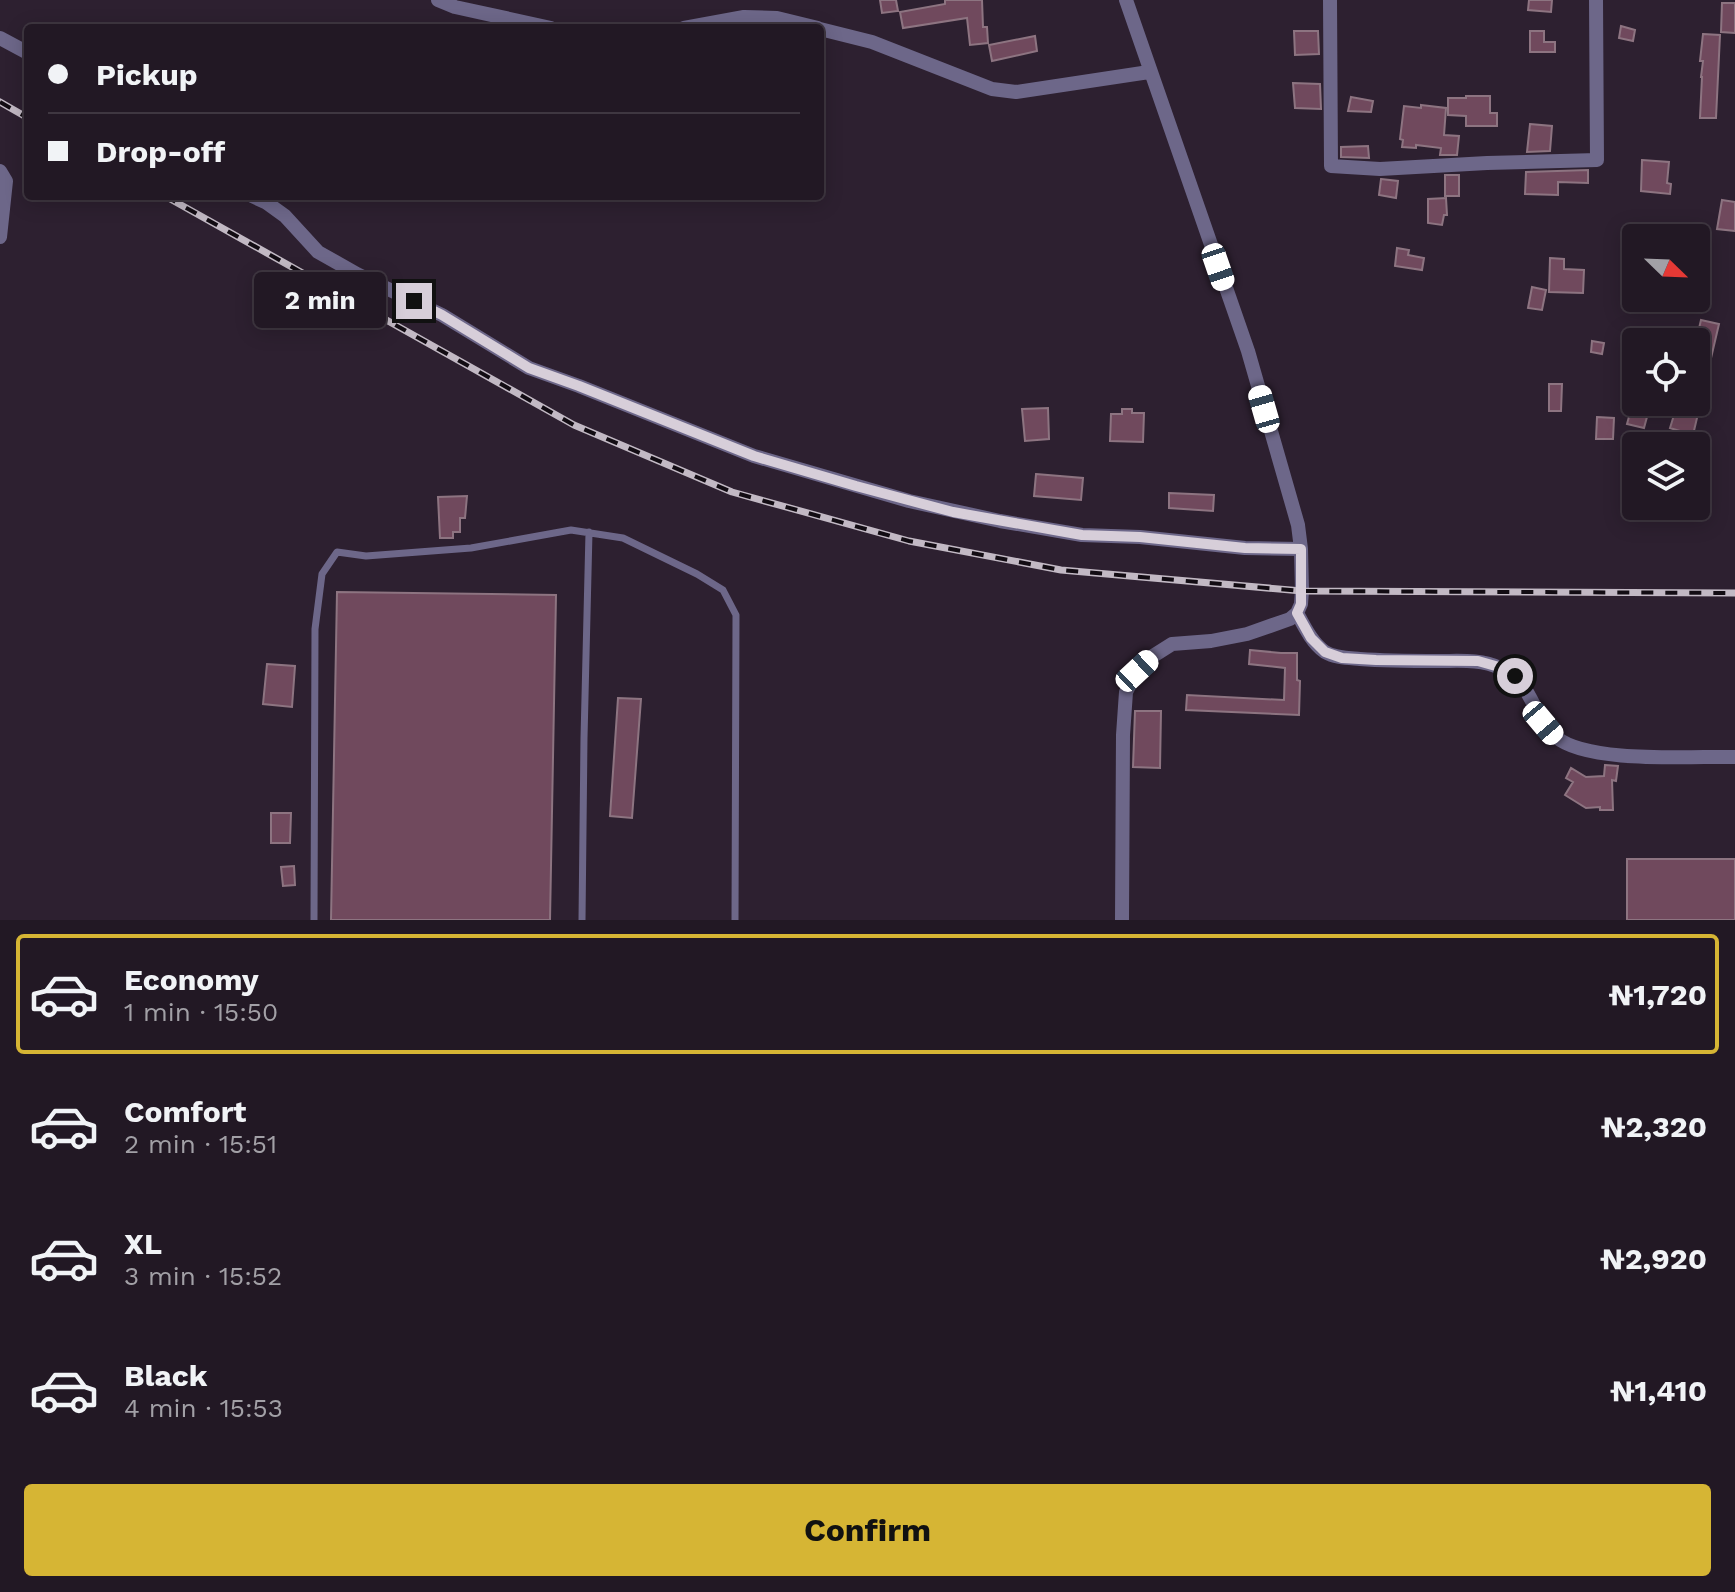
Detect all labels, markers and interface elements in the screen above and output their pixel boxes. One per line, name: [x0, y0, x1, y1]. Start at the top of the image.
text: Pickup: [96, 57, 198, 92]
text: Drop-off: [96, 134, 225, 169]
north arrow: [1622, 224, 1710, 312]
map controls: [1622, 224, 1710, 520]
car: [1199, 240, 1237, 294]
callout: 2 min: [254, 273, 386, 329]
route end: [396, 283, 432, 319]
text: 2 min: [284, 285, 356, 315]
button: locate: [1622, 328, 1710, 416]
car: [1246, 383, 1282, 435]
button: layers: [1622, 432, 1710, 520]
car: [1111, 646, 1163, 696]
route start: [1497, 658, 1533, 694]
car: [1518, 697, 1568, 749]
icon: car: [28, 958, 100, 1030]
text: Economy: [124, 962, 259, 997]
text: ₦1,720: [1609, 977, 1707, 1012]
text: 1 min · 15:50: [124, 997, 278, 1027]
icon: car: [28, 1090, 100, 1162]
text: Comfort: [124, 1094, 246, 1129]
text: ₦2,320: [1601, 1109, 1707, 1144]
text: 2 min · 15:51: [124, 1129, 277, 1159]
icon: car: [28, 1222, 100, 1294]
text: XL: [124, 1226, 162, 1261]
text: ₦2,920: [1600, 1241, 1707, 1276]
text: 3 min · 15:52: [124, 1261, 282, 1291]
icon: car: [28, 1354, 100, 1426]
text: Black: [124, 1358, 208, 1393]
text: ₦1,410: [1610, 1373, 1707, 1408]
text: 4 min · 15:53: [124, 1393, 283, 1423]
button: Confirm: [24, 1484, 1711, 1576]

